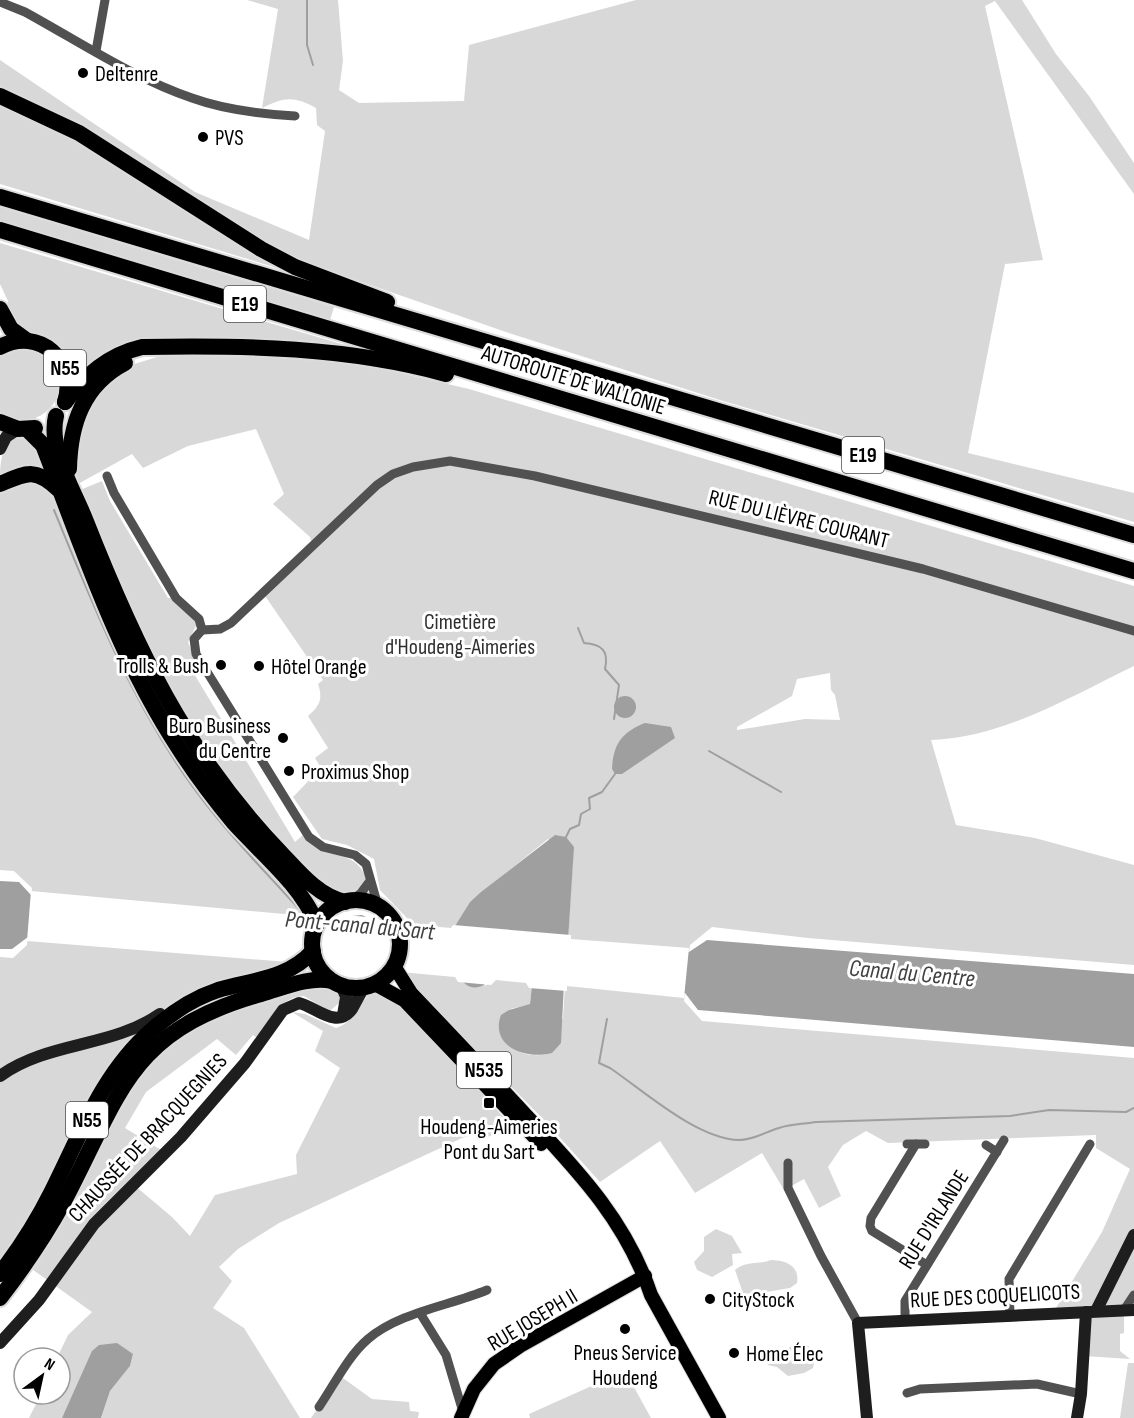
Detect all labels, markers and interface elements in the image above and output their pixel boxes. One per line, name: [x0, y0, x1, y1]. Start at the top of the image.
place label: Deltenre: [95, 61, 158, 88]
marker: Deltenre: [76, 66, 90, 80]
place label: PVS: [215, 125, 244, 152]
marker: PVS: [196, 130, 210, 144]
road number: E19: [224, 286, 266, 322]
street label: AUTOROUTE DE WALLONIE: [477, 339, 669, 421]
road number: N55: [44, 350, 86, 386]
road number: E19: [842, 437, 884, 473]
street label: RUE DU LIÈVRE COURANT: [706, 484, 892, 555]
park label: Cimetière d'Houdeng-Aimeries: [385, 609, 535, 661]
place label: Trolls & Bush: [116, 653, 209, 680]
place label: Hôtel Orange: [271, 654, 367, 681]
marker: Trolls & Bush: [214, 658, 228, 672]
marker: Hôtel Orange: [252, 659, 266, 673]
place label: Buro Business du Centre: [169, 713, 271, 765]
marker: Buro Business du Centre: [276, 731, 290, 745]
place label: Proximus Shop: [301, 759, 409, 786]
marker: Proximus Shop: [282, 764, 296, 778]
water label: Pont-canal du Sart: [284, 905, 437, 947]
water label: Canal du Centre: [848, 954, 976, 993]
street label: CHAUSSÉE DE BRACQUEGNIES: [63, 1048, 233, 1228]
road number: N535: [457, 1052, 511, 1088]
marker: Houdeng-Aimeries Pont du Sart: [482, 1096, 496, 1110]
road number: N55: [66, 1102, 108, 1138]
place label: Houdeng-Aimeries Pont du Sart: [420, 1114, 558, 1166]
street label: RUE D'IRLANDE: [893, 1165, 975, 1274]
street label: RUE DES COQUELICOTS: [909, 1279, 1081, 1314]
street label: RUE JOSEPH II: [483, 1283, 583, 1358]
place label: CityStock: [722, 1287, 795, 1314]
marker: CityStock: [703, 1292, 717, 1306]
marker: Pneus Service Houdeng: [618, 1322, 632, 1336]
place label: Pneus Service Houdeng: [573, 1340, 677, 1392]
place label: Home Élec: [746, 1341, 824, 1368]
north arrow: [12, 1346, 72, 1406]
marker: Home Élec: [727, 1346, 741, 1360]
text: N: [41, 1354, 58, 1375]

